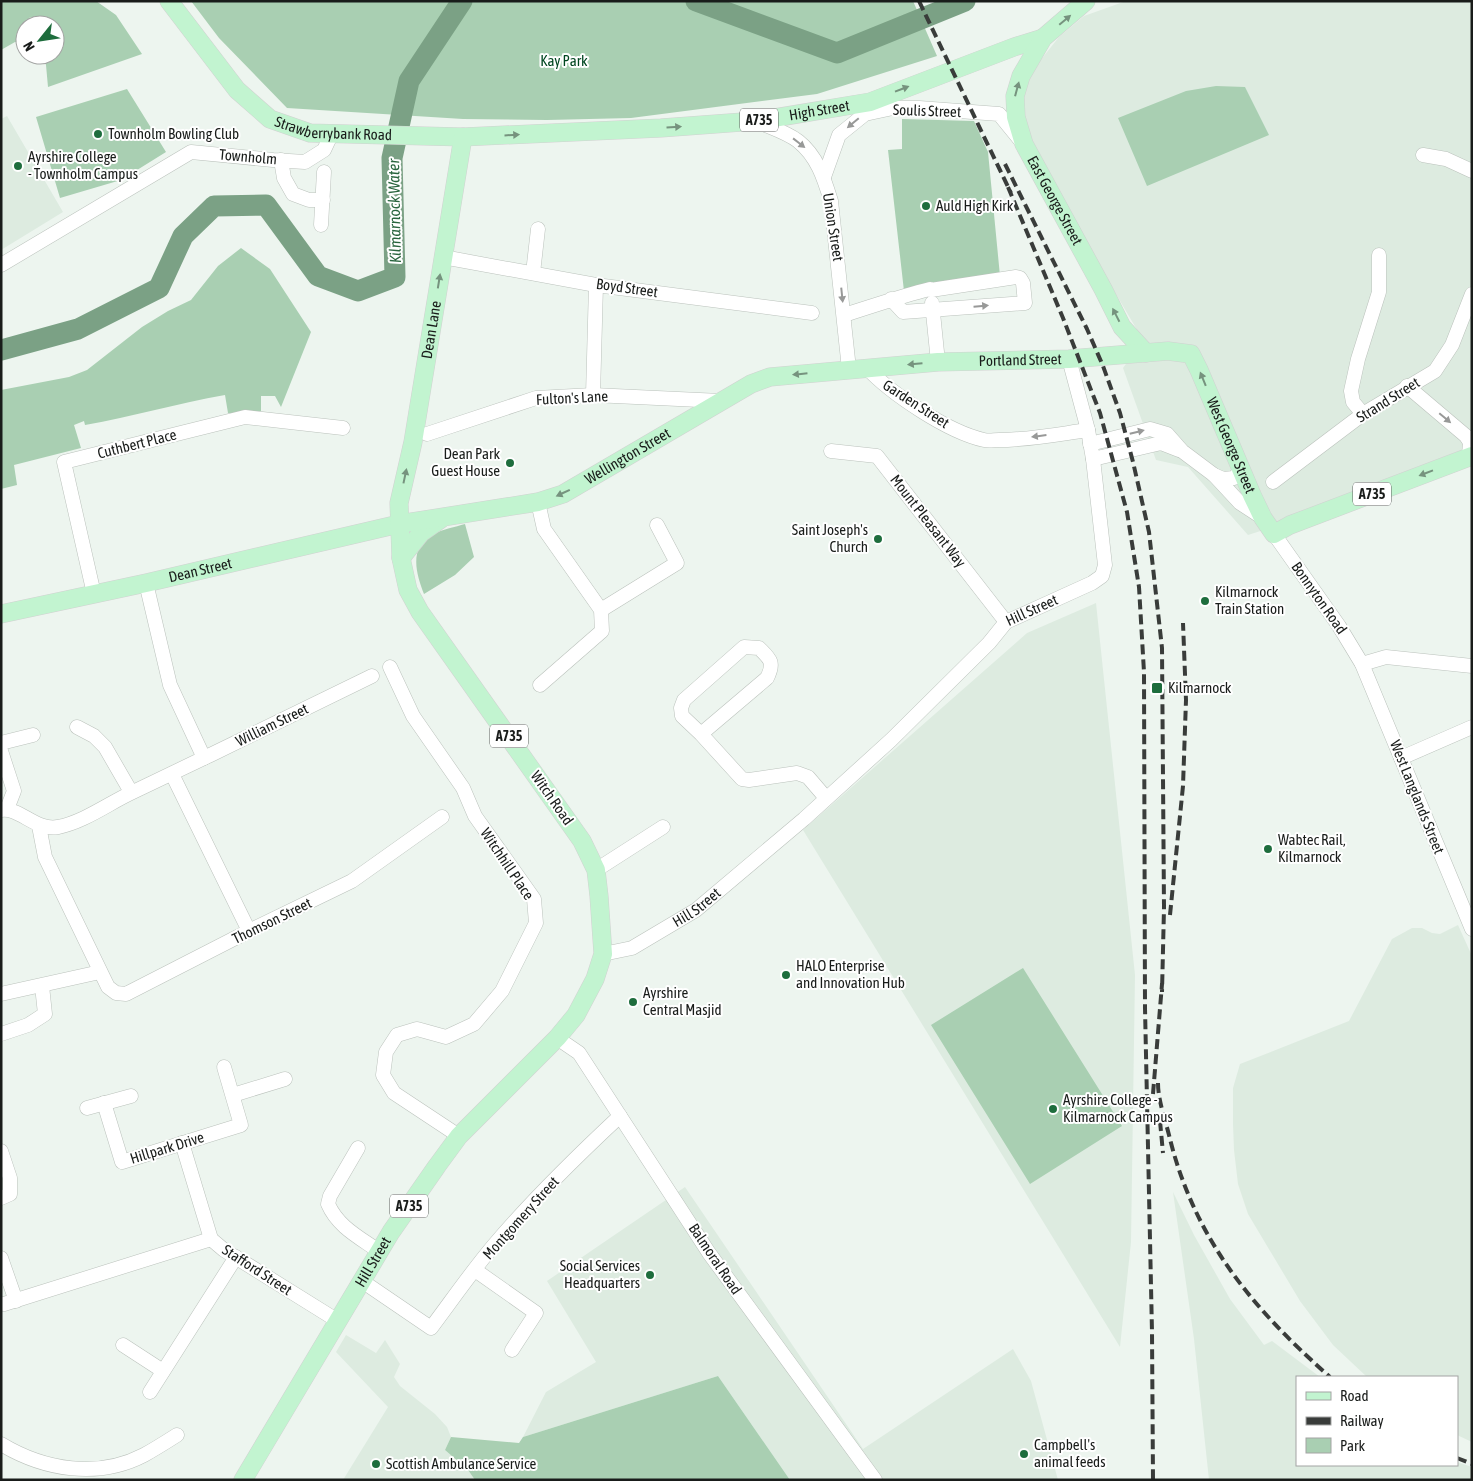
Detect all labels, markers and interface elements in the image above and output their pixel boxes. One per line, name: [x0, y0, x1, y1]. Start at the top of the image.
one-way arrow: [1058, 14, 1071, 25]
north arrow: [15, 15, 65, 65]
text: N: [20, 39, 38, 54]
park label: Kay Park: [540, 52, 588, 69]
one-way arrow: [1014, 82, 1022, 97]
one-way arrow: [895, 85, 910, 93]
street label: High Street: [788, 97, 851, 123]
street label: Soulis Street: [893, 101, 961, 120]
road number: A735: [740, 108, 778, 132]
street label: Strawberrybank Road: [273, 112, 392, 143]
one-way arrow: [847, 118, 860, 129]
one-way arrow: [666, 123, 682, 131]
place label: Townholm Bowling Club: [108, 125, 239, 142]
marker: Townholm Bowling Club: [92, 128, 104, 140]
one-way arrow: [504, 130, 520, 138]
one-way arrow: [792, 138, 805, 149]
street label: Townholm: [218, 146, 278, 167]
place label: Ayrshire College - Townholm Campus: [28, 148, 138, 182]
street label: East George Street: [1024, 153, 1086, 248]
water label: Kilmarnock Water: [384, 158, 404, 263]
marker: Ayrshire College - Townholm Campus: [12, 160, 24, 172]
street label: Union Street: [820, 192, 847, 262]
place label: Auld High Kirk: [936, 197, 1014, 214]
marker: Auld High Kirk: [920, 200, 932, 212]
one-way arrow: [436, 273, 444, 289]
street label: Boyd Street: [595, 275, 659, 300]
one-way arrow: [838, 287, 846, 303]
street label: Dean Lane: [418, 299, 444, 360]
one-way arrow: [974, 302, 990, 310]
one-way arrow: [1112, 307, 1120, 322]
street label: Portland Street: [978, 350, 1062, 369]
one-way arrow: [907, 360, 923, 368]
one-way arrow: [792, 370, 808, 378]
one-way arrow: [1199, 371, 1207, 386]
street label: Strand Street: [1353, 374, 1422, 426]
street label: Garden Street: [880, 376, 953, 431]
street label: Fulton's Lane: [536, 387, 609, 408]
street label: West George Street: [1204, 395, 1259, 496]
one-way arrow: [1438, 412, 1450, 424]
street label: Wellington Street: [582, 424, 673, 487]
street label: Cuthbert Place: [96, 425, 178, 462]
one-way arrow: [1130, 428, 1145, 436]
one-way arrow: [1031, 433, 1047, 441]
place label: Dean Park Guest House: [431, 445, 500, 479]
marker: Dean Park Guest House: [504, 457, 516, 469]
one-way arrow: [402, 467, 410, 483]
one-way arrow: [1418, 469, 1433, 477]
street label: Mount Pleasant Way: [887, 471, 970, 570]
road number: A735: [1353, 482, 1391, 506]
one-way arrow: [556, 488, 571, 497]
place label: Saint Joseph's Church: [792, 521, 868, 555]
marker: Saint Joseph's Church: [872, 533, 884, 545]
street label: Dean Street: [167, 554, 233, 585]
street label: Bonnyton Road: [1288, 558, 1350, 637]
place label: Kilmarnock Train Station: [1215, 583, 1284, 617]
street label: Hill Street: [1003, 591, 1060, 629]
marker: Kilmarnock Train Station: [1199, 595, 1211, 607]
place label: Kilmarnock: [1168, 679, 1232, 696]
marker: Kilmarnock: [1150, 681, 1164, 695]
street label: William Street: [233, 700, 311, 749]
road number: A735: [490, 724, 528, 748]
street label: West Langlands Street: [1387, 738, 1448, 856]
street label: Witch Road: [528, 767, 577, 828]
street label: Witchhill Place: [477, 825, 538, 903]
place label: Wabtec Rail, Kilmarnock: [1278, 831, 1346, 865]
marker: Wabtec Rail, Kilmarnock: [1262, 843, 1274, 855]
street label: Hill Street: [669, 884, 724, 930]
street label: Thomson Street: [229, 894, 314, 947]
place label: HALO Enterprise and Innovation Hub: [796, 957, 905, 991]
marker: HALO Enterprise and Innovation Hub: [780, 969, 792, 981]
place label: Ayrshire Central Masjid: [643, 984, 722, 1018]
marker: Ayrshire Central Masjid: [627, 996, 639, 1008]
place label: Ayrshire College - Kilmarnock Campus: [1063, 1091, 1173, 1125]
marker: Ayrshire College - Kilmarnock Campus: [1047, 1103, 1059, 1115]
street label: Hillpark Drive: [128, 1128, 206, 1167]
street label: Montgomery Street: [479, 1173, 562, 1262]
road number: A735: [390, 1194, 428, 1218]
street label: Balmoral Road: [686, 1220, 745, 1297]
street label: Hill Street: [351, 1234, 394, 1290]
street label: Stafford Street: [219, 1241, 295, 1298]
place label: Social Services Headquarters: [560, 1257, 640, 1291]
marker: Social Services Headquarters: [644, 1269, 656, 1281]
legend: [1296, 1376, 1458, 1466]
text: Road: [1340, 1387, 1369, 1404]
text: Railway: [1340, 1412, 1384, 1429]
place label: Campbell's animal feeds: [1034, 1436, 1106, 1470]
text: Park: [1340, 1437, 1365, 1454]
marker: Campbell's animal feeds: [1018, 1448, 1030, 1460]
place label: Scottish Ambulance Service: [386, 1455, 536, 1472]
marker: Scottish Ambulance Service: [370, 1458, 382, 1470]

